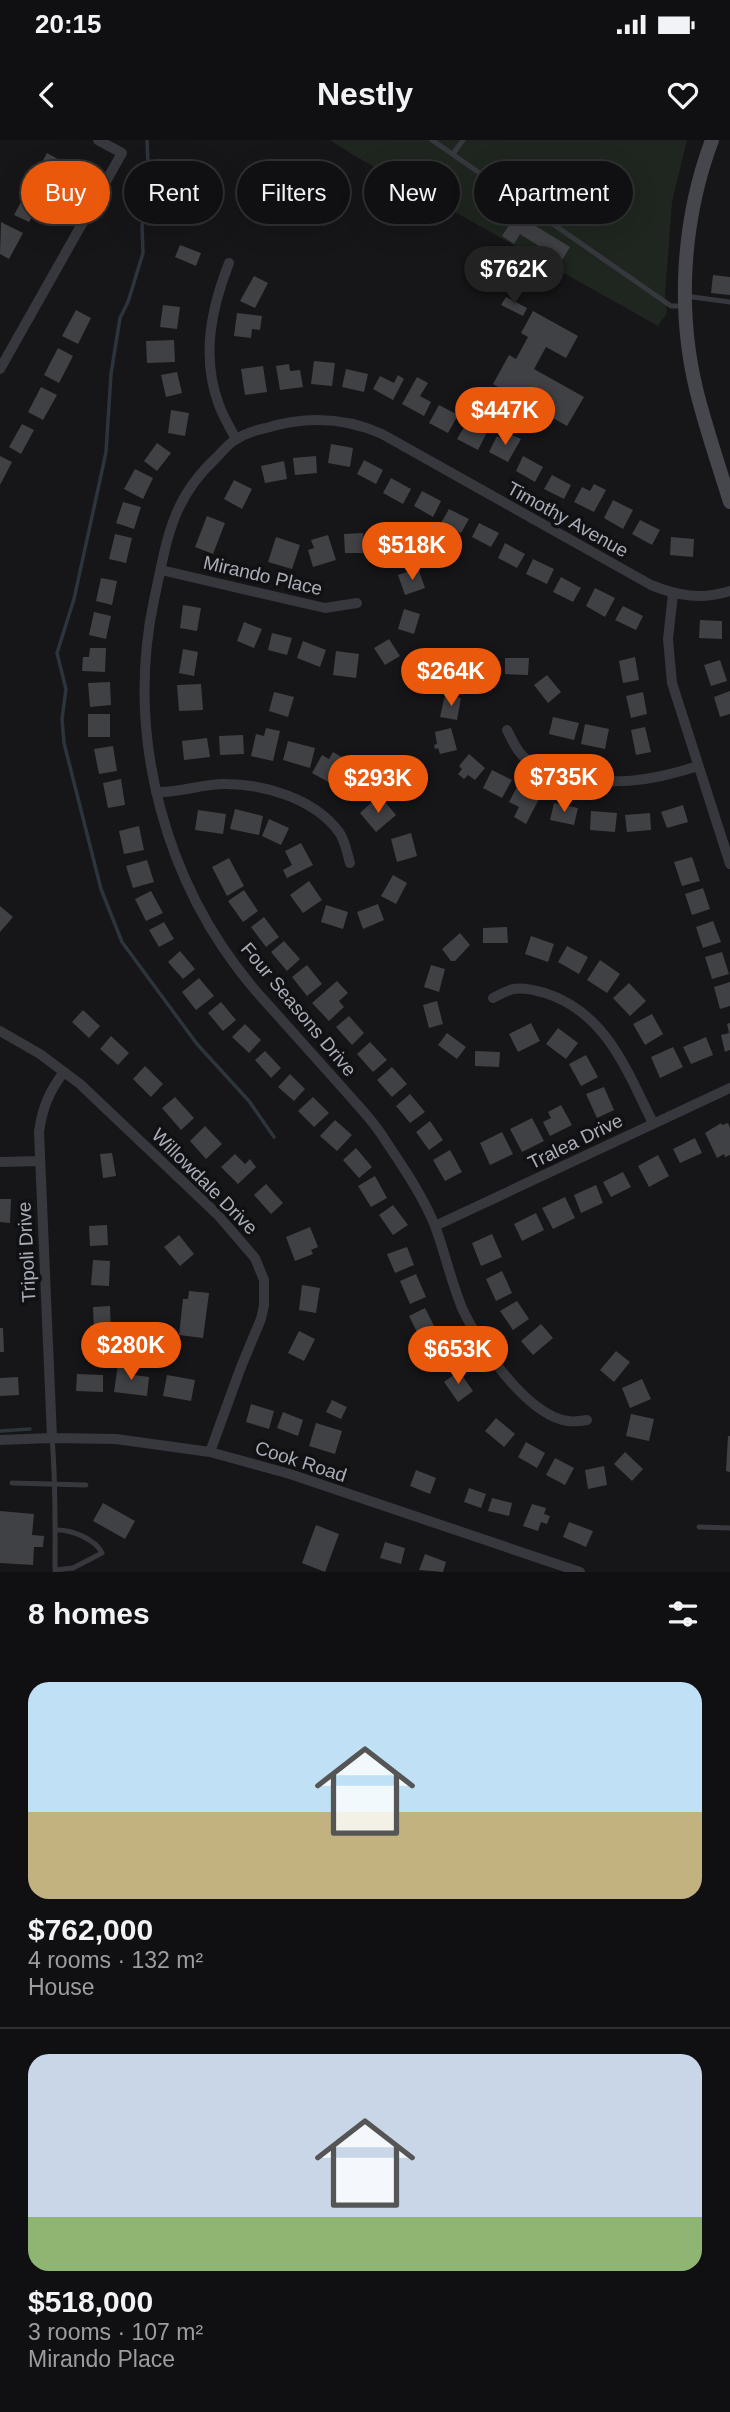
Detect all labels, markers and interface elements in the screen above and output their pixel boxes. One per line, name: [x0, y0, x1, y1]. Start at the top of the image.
text: 20:15: [35, 9, 102, 39]
icon: back: [28, 76, 66, 114]
text: Nestly: [317, 76, 413, 112]
icon: heart: [664, 76, 702, 114]
chip: Buy: [21, 161, 110, 224]
chip: Rent: [124, 161, 223, 224]
chip: Filters: [237, 161, 350, 224]
chip: New: [364, 161, 460, 224]
chip: Apartment: [474, 161, 633, 224]
pin: $762K: [465, 246, 563, 306]
text: $762K: [480, 256, 548, 282]
pin: $447K: [456, 387, 554, 447]
text: $447K: [471, 397, 539, 423]
street label: Timothy Avenue: [504, 477, 632, 561]
pin: $518K: [363, 522, 461, 582]
text: $518K: [378, 532, 446, 558]
street label: Mirando Place: [201, 552, 324, 599]
pin: $264K: [402, 648, 500, 708]
text: $264K: [417, 658, 485, 684]
pin: $735K: [515, 754, 613, 814]
pin: $293K: [329, 756, 427, 815]
text: $735K: [530, 764, 598, 790]
text: $293K: [344, 765, 412, 791]
street label: Four Seasons Drive: [237, 938, 361, 1080]
street label: Tralea Drive: [524, 1109, 626, 1173]
street label: Willowdale Drive: [148, 1124, 262, 1238]
street label: Tripoli Drive: [13, 1201, 40, 1303]
pin: $280K: [82, 1322, 180, 1382]
pin: $653K: [409, 1326, 507, 1386]
text: $280K: [97, 1332, 165, 1358]
text: $653K: [424, 1336, 492, 1362]
street label: Cook Road: [252, 1437, 349, 1486]
icon: filters: [664, 1595, 702, 1633]
text: 8 homes: [28, 1597, 150, 1630]
icon: home: [302, 1728, 428, 1854]
text: $762,000: [28, 1913, 153, 1946]
text: 4 rooms · 132 m²: [28, 1947, 203, 1973]
text: House: [28, 1974, 94, 2000]
icon: home: [302, 2100, 428, 2226]
text: $518,000: [28, 2285, 153, 2318]
text: 3 rooms · 107 m²: [28, 2319, 203, 2345]
text: Mirando Place: [28, 2346, 175, 2372]

